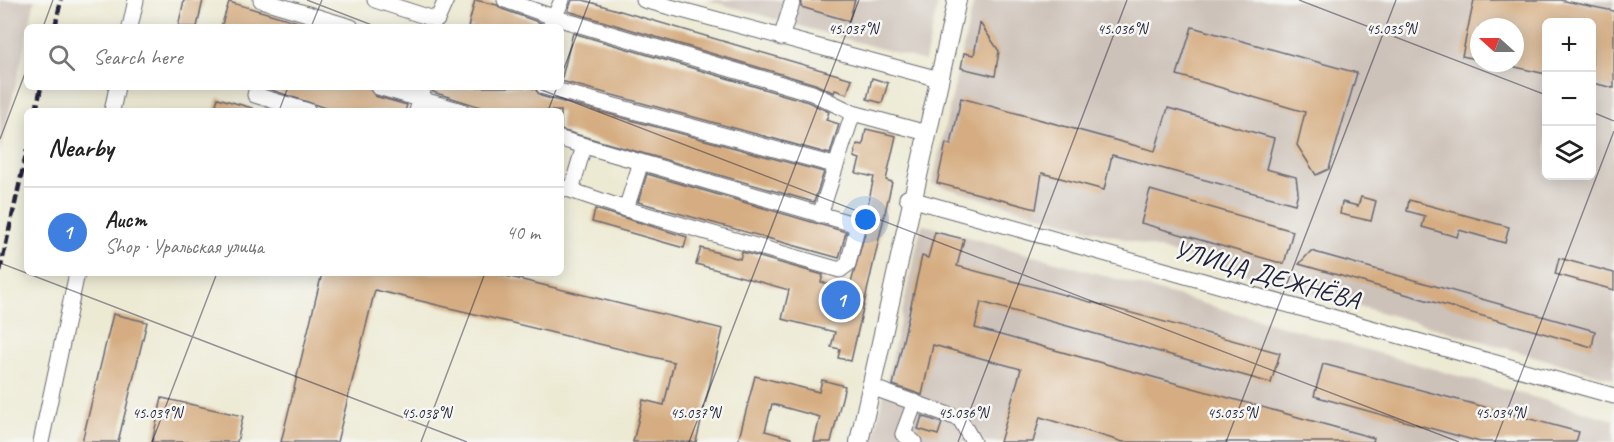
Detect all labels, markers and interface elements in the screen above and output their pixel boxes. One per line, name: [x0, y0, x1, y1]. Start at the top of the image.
north arrow: [1470, 18, 1524, 72]
map controls: [1542, 18, 1596, 180]
button: +: [1542, 18, 1596, 72]
text: 45.037°N: [828, 20, 881, 39]
text: 45.036°N: [1097, 20, 1150, 39]
text: 45.035°N: [1366, 20, 1419, 39]
search box: [24, 24, 564, 90]
icon: search: [45, 41, 78, 74]
text: Search here: [93, 43, 183, 71]
button: −: [1542, 72, 1596, 126]
button: layers: [1542, 126, 1596, 180]
text: Nearby: [48, 131, 113, 164]
your location: [851, 205, 880, 234]
text: Аист: [105, 206, 146, 234]
text: 1: [63, 220, 72, 245]
text: 40 m: [506, 220, 540, 245]
street label: УЛИЦА ДЕЖНЁВА: [1170, 232, 1365, 317]
text: Shop · Уральская улица: [105, 234, 264, 259]
pin: 1: [822, 278, 860, 322]
text: 45.039°N: [132, 404, 185, 423]
text: 45.038°N: [401, 404, 454, 423]
text: 45.037°N: [670, 404, 723, 423]
text: 45.036°N: [938, 404, 991, 423]
text: 45.035°N: [1207, 404, 1260, 423]
text: 45.034°N: [1475, 404, 1528, 423]

